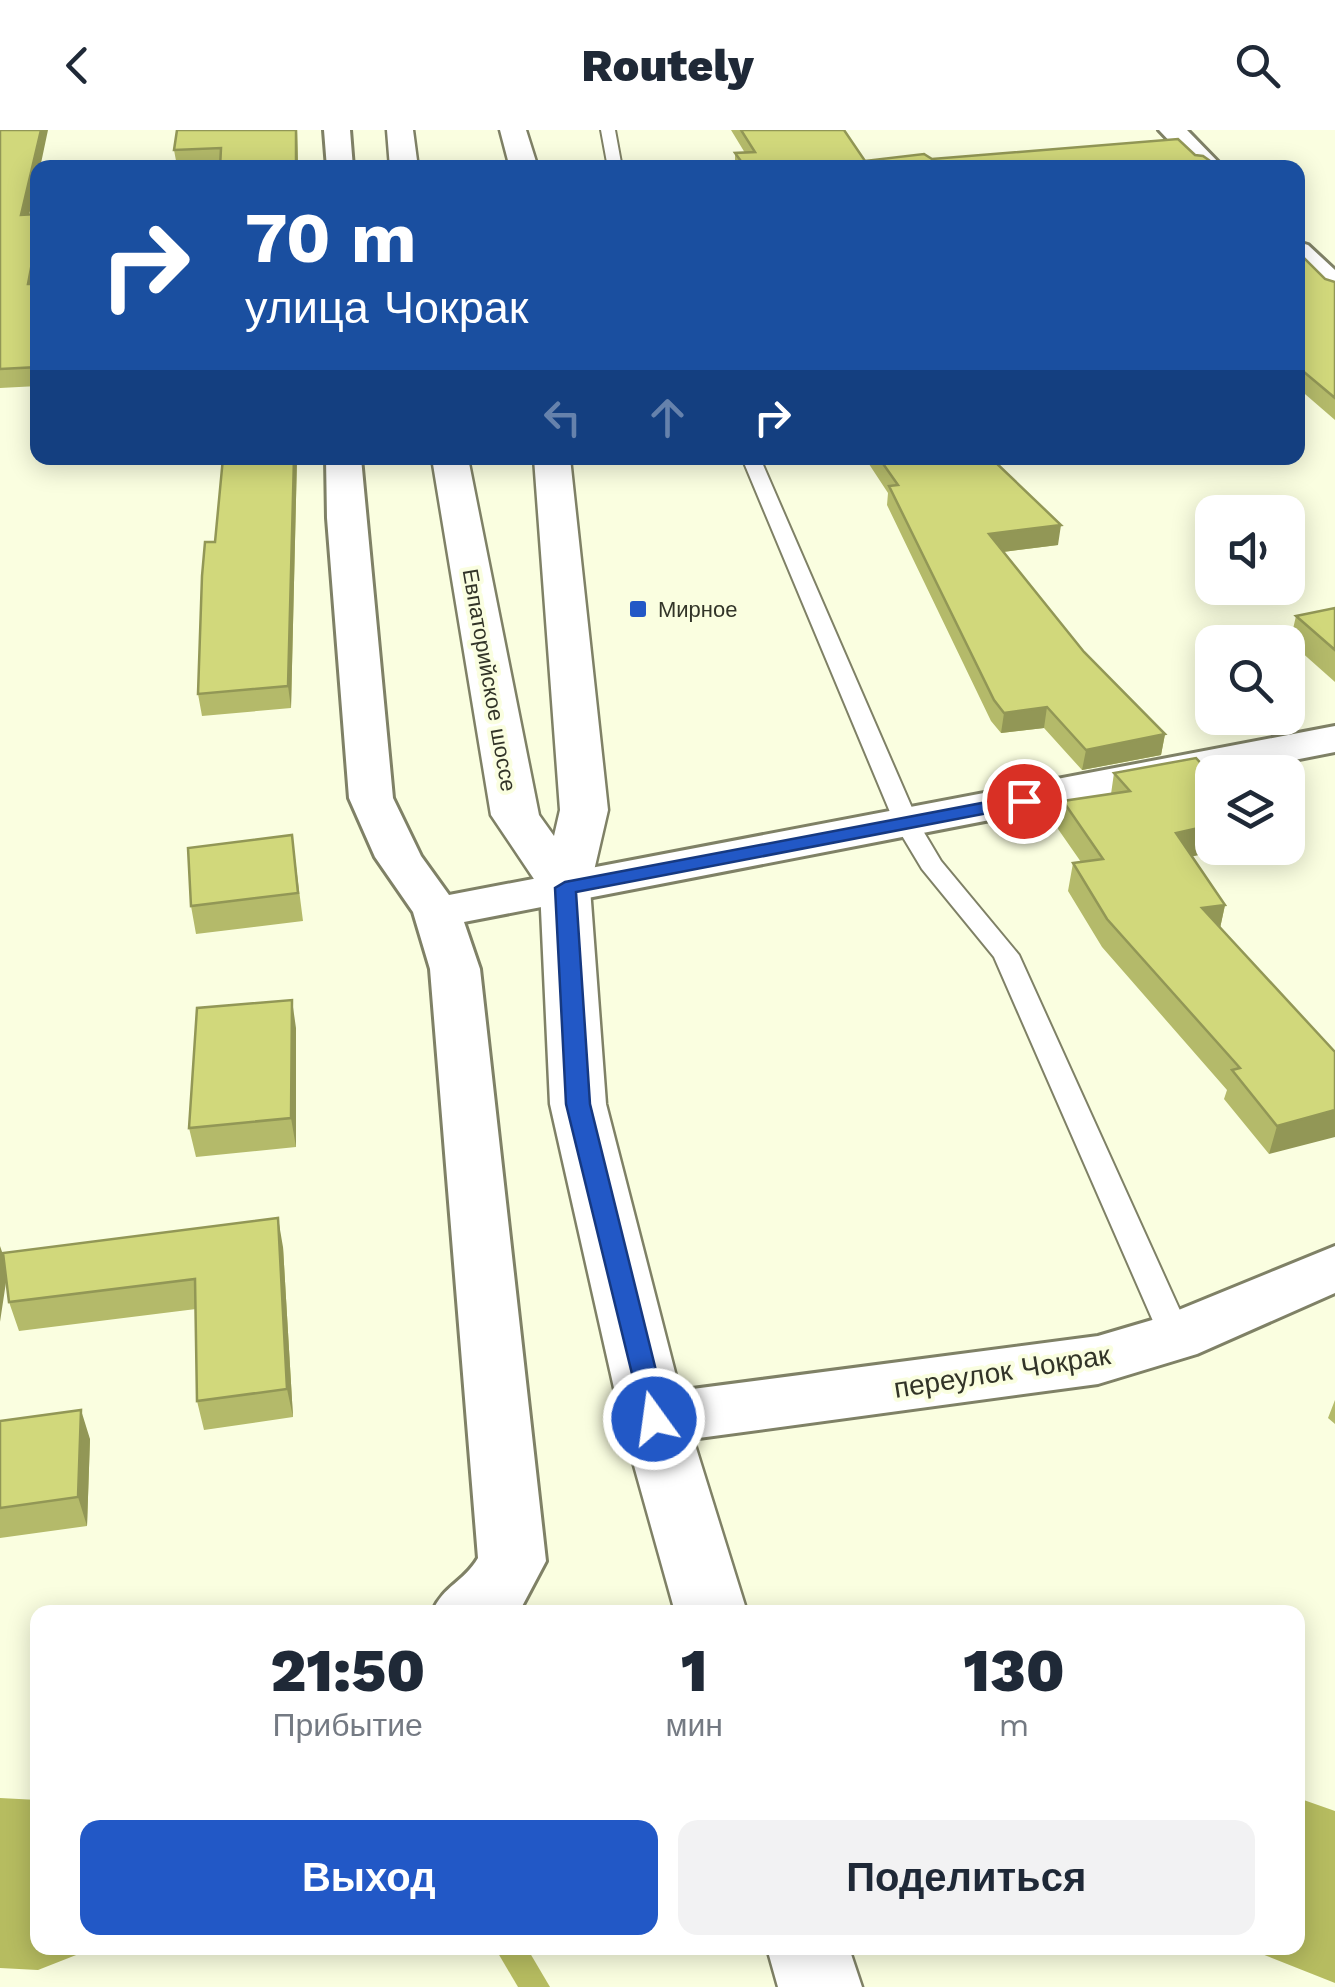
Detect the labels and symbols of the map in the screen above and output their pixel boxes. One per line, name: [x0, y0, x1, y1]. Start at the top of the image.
street label: Евпаторийское шоссе: [458, 567, 521, 793]
place label: Мирное: [658, 597, 737, 622]
marker: Мирное: [627, 598, 649, 620]
pin: [982, 759, 1067, 844]
street label: переулок Чокрак: [891, 1338, 1113, 1405]
position arrow: [602, 1367, 706, 1471]

